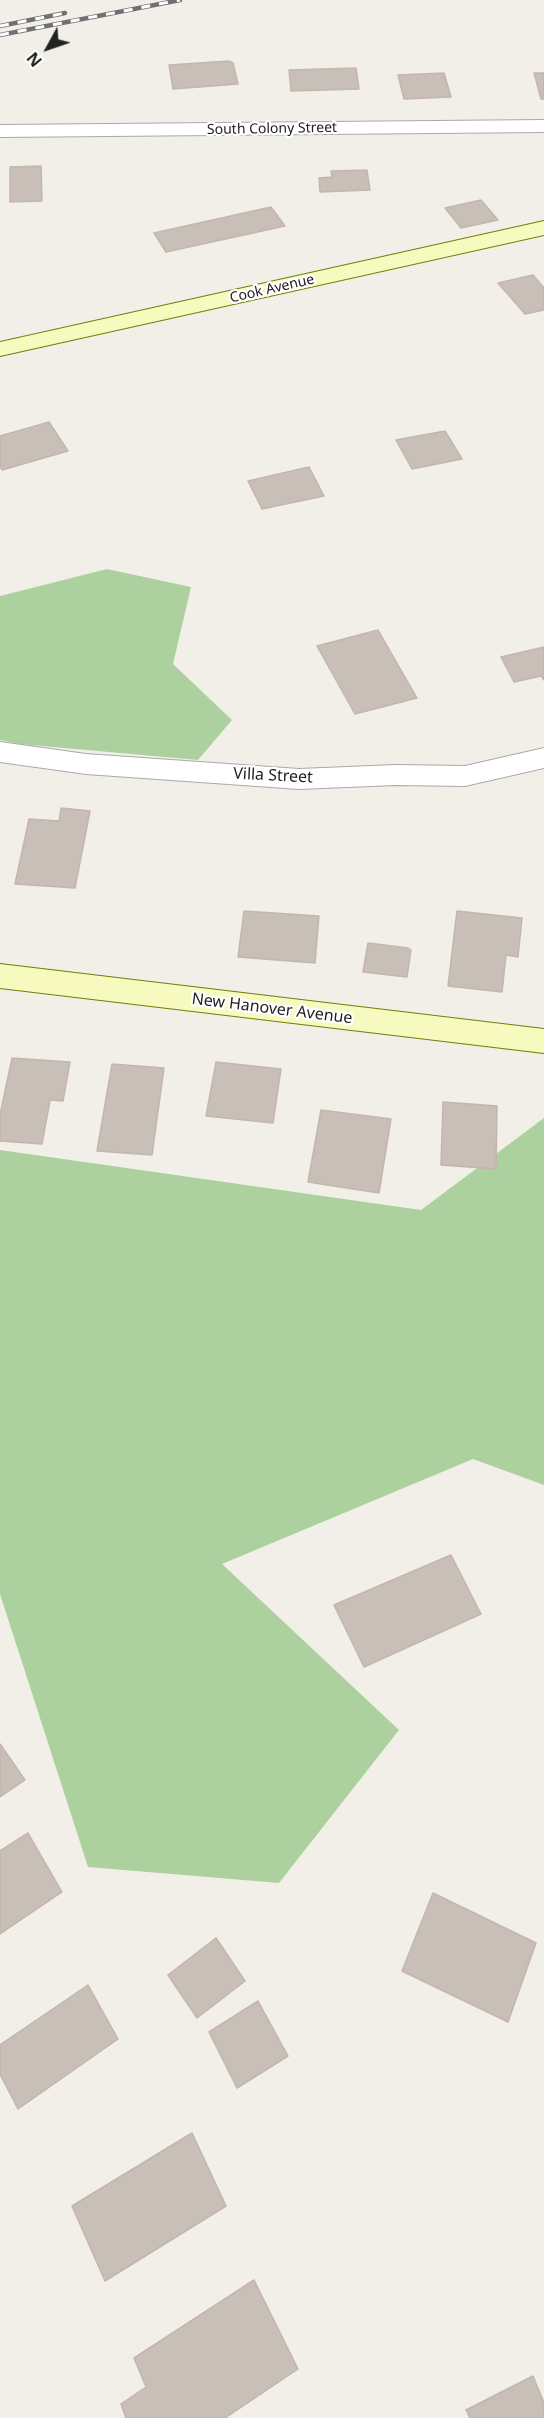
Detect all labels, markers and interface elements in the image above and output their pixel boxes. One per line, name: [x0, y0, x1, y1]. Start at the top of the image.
north arrow: [18, 18, 78, 78]
text: N: [22, 48, 47, 72]
street label: South Colony Street: [207, 119, 337, 139]
street label: Cook Avenue: [228, 271, 316, 307]
street label: Villa Street: [233, 764, 313, 788]
street label: New Hanover Avenue: [191, 990, 353, 1028]

